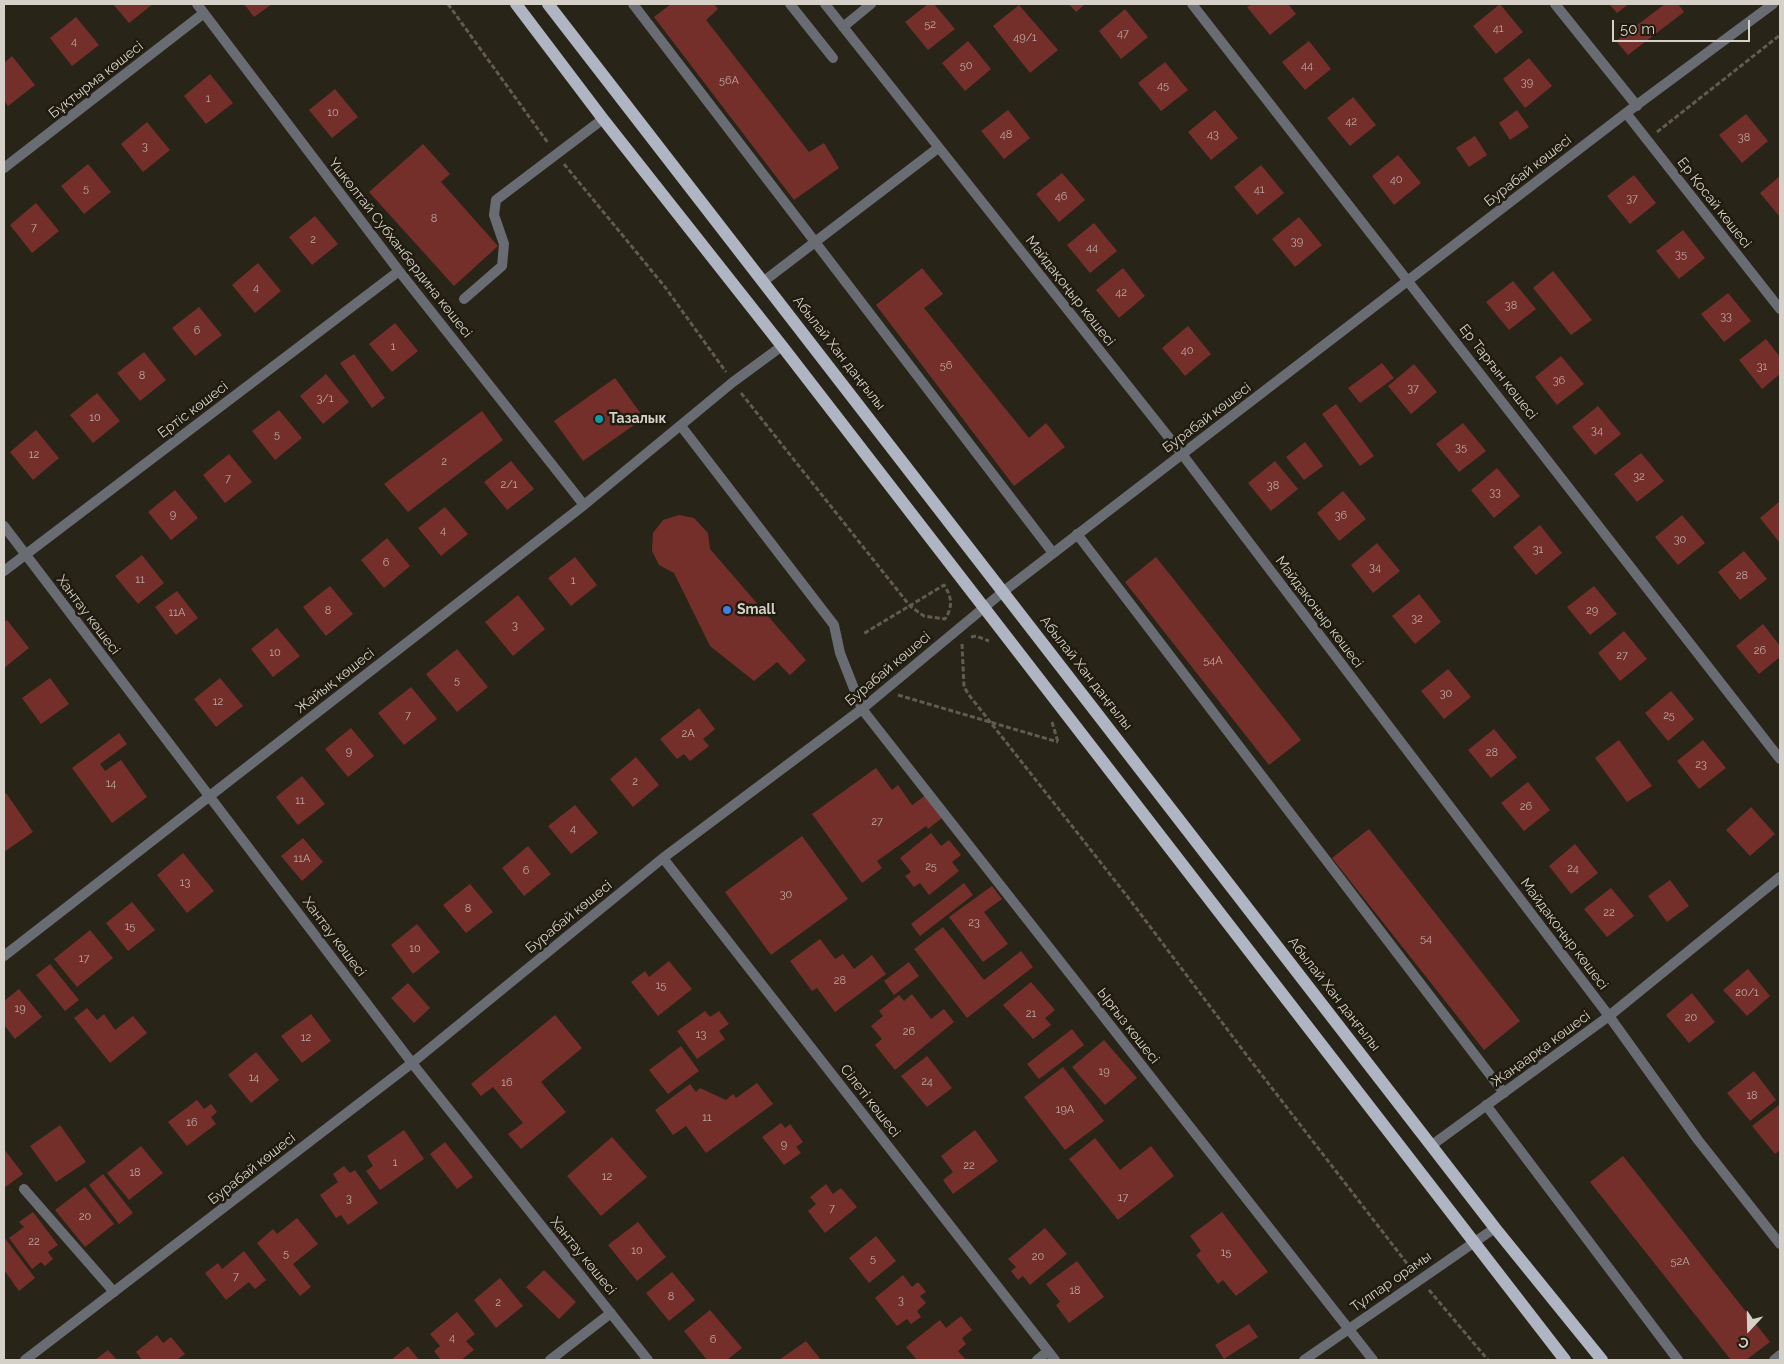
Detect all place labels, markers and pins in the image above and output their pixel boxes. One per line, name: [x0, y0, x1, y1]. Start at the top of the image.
place label: Тазалык: [609, 411, 666, 427]
marker: Тазалык: [593, 413, 605, 425]
place label: Small: [737, 602, 775, 618]
marker: Small: [721, 604, 733, 616]

